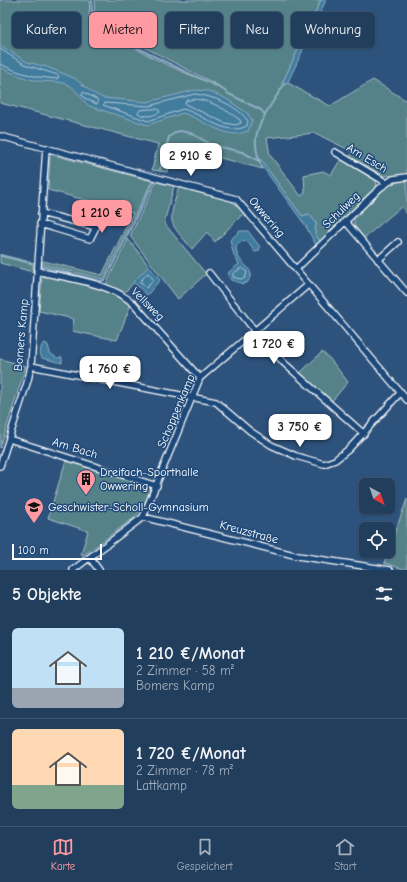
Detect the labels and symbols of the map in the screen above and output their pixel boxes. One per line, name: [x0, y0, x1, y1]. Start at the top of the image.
street label: Am Esch: [344, 140, 390, 176]
pin: 2 910 €: [154, 143, 228, 177]
street label: Schulweg: [319, 189, 363, 231]
street label: Owwering: [246, 194, 288, 240]
pin: 1 210 €: [65, 200, 139, 234]
street label: Vellsweg: [128, 284, 168, 324]
street label: Bomers Kamp: [11, 298, 31, 372]
pin: 1 720 €: [237, 331, 311, 365]
pin: 1 760 €: [73, 356, 147, 390]
street label: Schoppenkamp: [154, 372, 198, 450]
pin: 3 750 €: [263, 414, 337, 448]
street label: Am Bach: [51, 434, 99, 462]
place label: Dreifach-Sporthalle Owwering: [100, 465, 199, 493]
building icon: Dreifach-Sporthalle Owwering: [75, 468, 97, 496]
north arrow: [359, 478, 395, 514]
school or university icon: Geschwister-Scholl-Gymnasium: [23, 496, 45, 524]
place label: Geschwister-Scholl-Gymnasium: [48, 500, 209, 514]
street label: Kreuzstraße: [218, 517, 280, 547]
scale bar: [12, 542, 102, 561]

